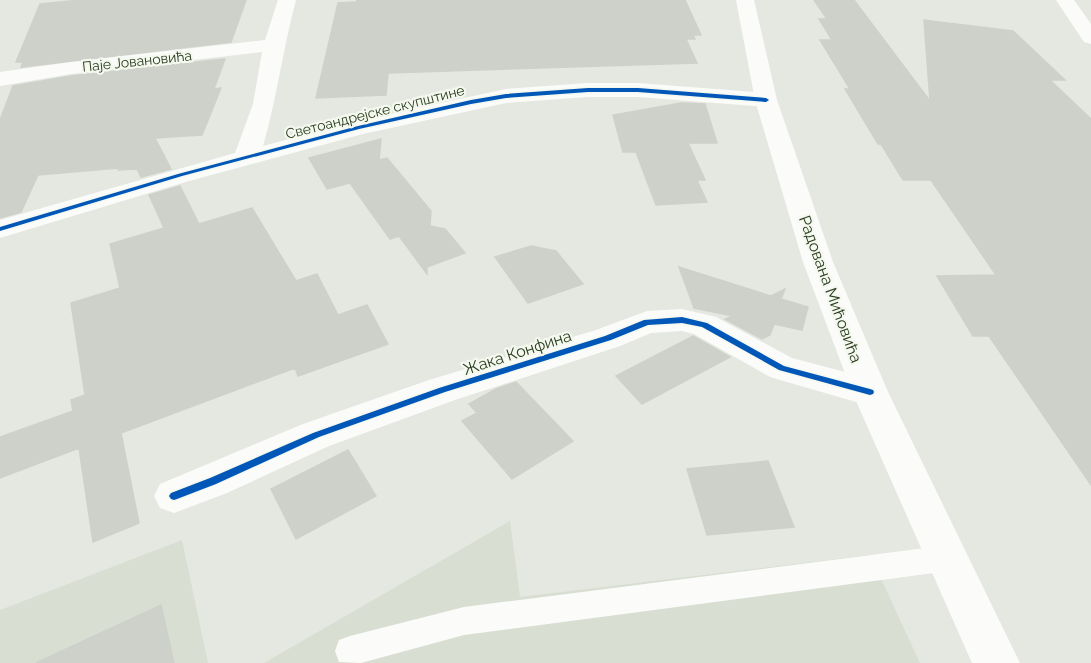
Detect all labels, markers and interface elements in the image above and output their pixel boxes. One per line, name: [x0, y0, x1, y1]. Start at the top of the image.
street label: Паје Јовановића: [81, 47, 193, 75]
street label: Светоандрејске скупштине: [284, 82, 466, 142]
street label: Радована Мићовића: [795, 213, 866, 365]
street label: Жака Конфина: [461, 326, 574, 379]

